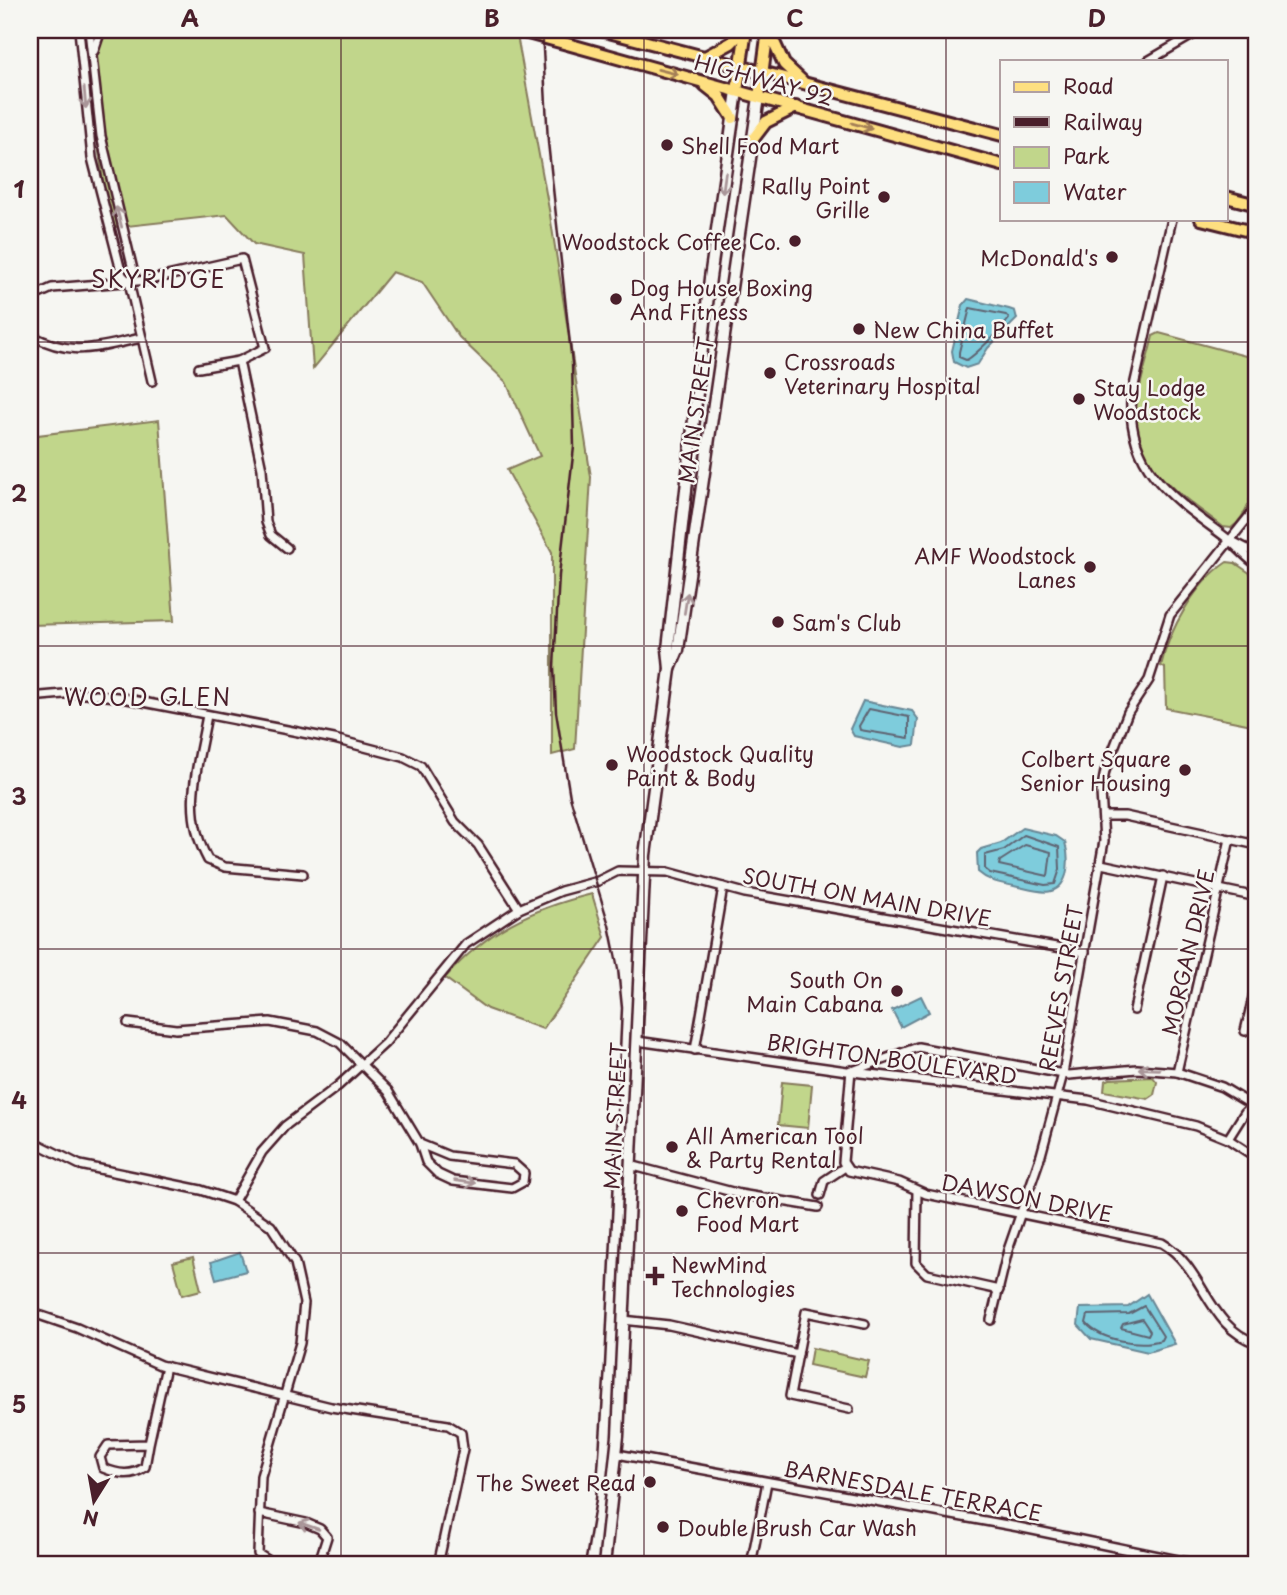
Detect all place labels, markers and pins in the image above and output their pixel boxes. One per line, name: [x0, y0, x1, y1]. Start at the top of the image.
place label: Shell Food Mart: [681, 129, 839, 161]
marker: Shell Food Mart: [659, 137, 675, 153]
place label: Rally Point Grille: [761, 169, 870, 225]
marker: Rally Point Grille: [876, 189, 892, 205]
place label: Woodstock Coffee Co.: [562, 225, 781, 257]
marker: Woodstock Coffee Co.: [787, 233, 803, 249]
place label: McDonald's: [980, 241, 1098, 273]
marker: McDonald's: [1104, 249, 1120, 265]
place label: Dog House Boxing And Fitness: [630, 271, 813, 327]
marker: Dog House Boxing And Fitness: [608, 291, 624, 307]
place label: New China Buffet: [873, 313, 1054, 345]
marker: New China Buffet: [851, 321, 867, 337]
place label: Crossroads Veterinary Hospital: [784, 345, 981, 401]
marker: Crossroads Veterinary Hospital: [762, 365, 778, 381]
place label: Stay Lodge Woodstock: [1093, 371, 1206, 427]
marker: Stay Lodge Woodstock: [1071, 391, 1087, 407]
place label: AMF Woodstock Lanes: [914, 539, 1076, 595]
marker: AMF Woodstock Lanes: [1082, 559, 1098, 575]
place label: Sam's Club: [792, 606, 901, 638]
marker: Sam's Club: [770, 614, 786, 630]
place label: Woodstock Quality Paint & Body: [626, 737, 814, 793]
place label: Colbert Square Senior Housing: [1020, 742, 1171, 798]
marker: Woodstock Quality Paint & Body: [604, 757, 620, 773]
marker: Colbert Square Senior Housing: [1177, 762, 1193, 778]
place label: South On Main Cabana: [746, 963, 884, 1019]
marker: South On Main Cabana: [889, 983, 905, 999]
place label: All American Tool & Party Rental: [686, 1119, 864, 1175]
marker: All American Tool & Party Rental: [664, 1139, 680, 1155]
place label: Chevron Food Mart: [696, 1183, 799, 1239]
marker: Chevron Food Mart: [674, 1203, 690, 1219]
place label: NewMind Technologies: [671, 1248, 795, 1304]
marker: NewMind Technologies: [645, 1266, 665, 1286]
place label: The Sweet Read: [476, 1466, 636, 1498]
marker: The Sweet Read: [642, 1474, 658, 1490]
place label: Double Brush Car Wash: [677, 1511, 917, 1543]
marker: Double Brush Car Wash: [655, 1519, 671, 1535]

